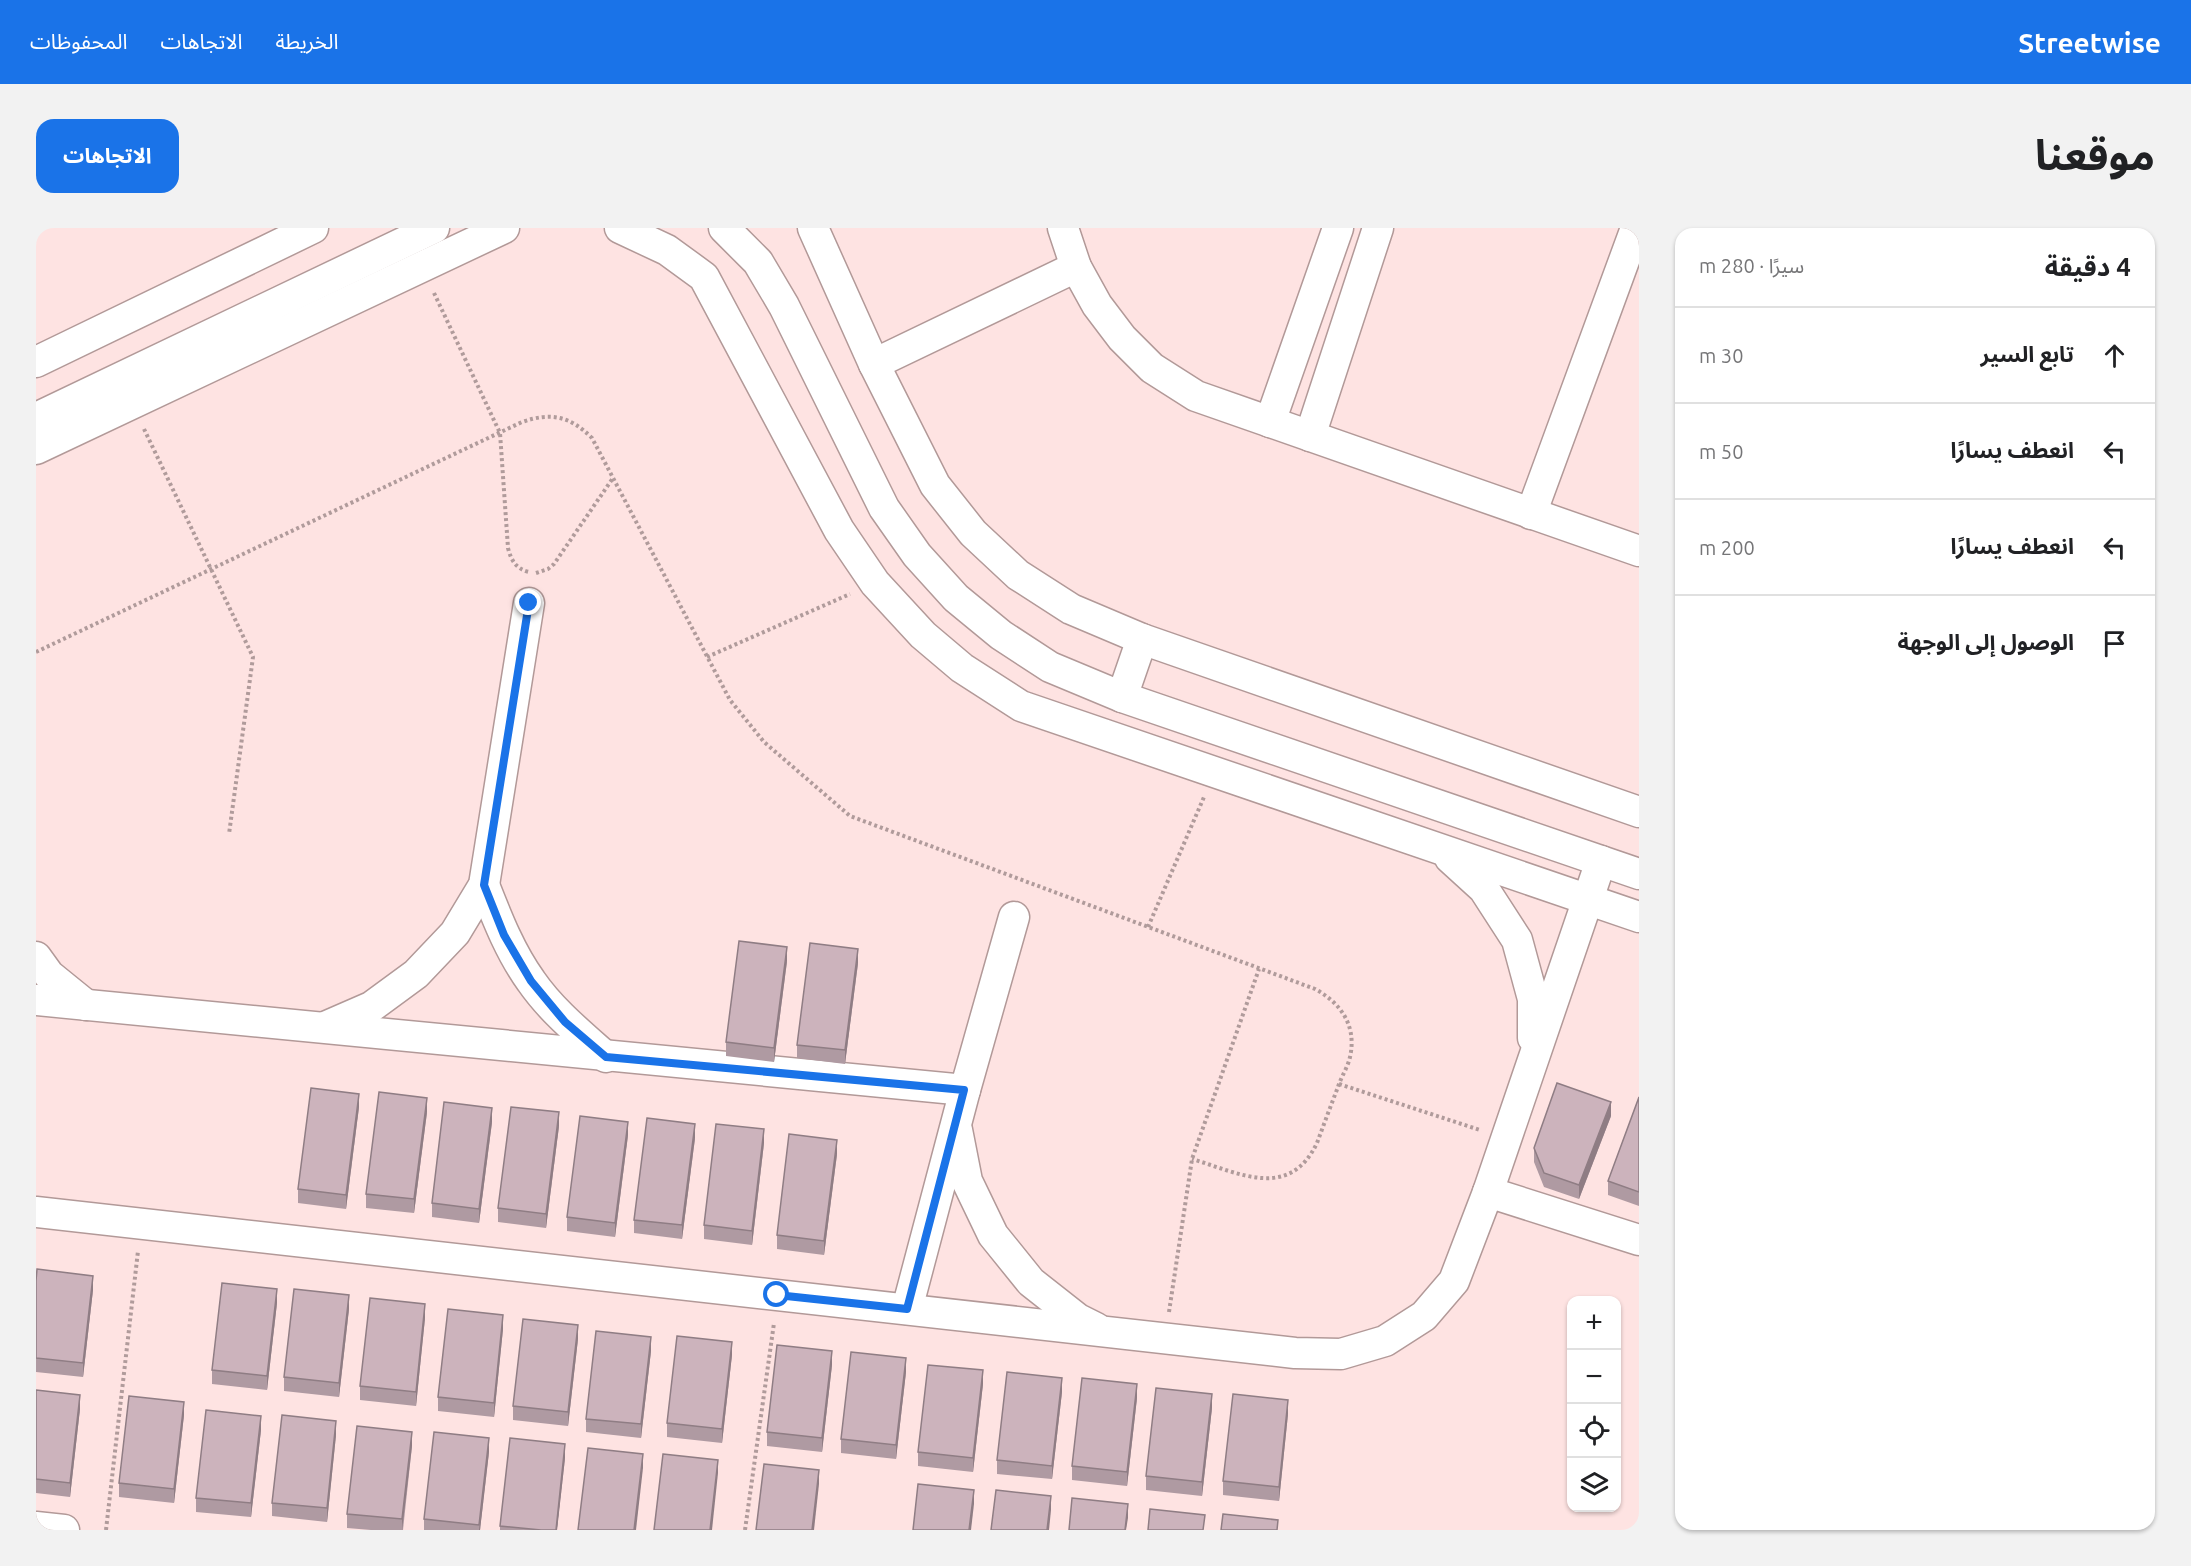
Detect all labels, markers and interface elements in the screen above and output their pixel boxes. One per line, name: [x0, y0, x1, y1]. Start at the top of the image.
text: Streetwise: [2018, 27, 2161, 58]
text: المحفوظات: [30, 29, 127, 53]
text: الاتجاهات: [160, 29, 242, 53]
text: الخريطة: [275, 29, 338, 53]
button: الاتجاهات: [36, 119, 179, 193]
text: موقعنا: [2035, 131, 2155, 178]
text: 4 دقيقة: [2045, 252, 2131, 281]
text: سيرًا · 280 m: [1699, 254, 1804, 277]
icon: ahead: [2098, 339, 2131, 372]
text: تابع السير: [1981, 341, 2074, 366]
text: 30 m: [1699, 344, 1743, 367]
icon: left: [2098, 435, 2131, 468]
text: انعطف يسارًا: [1951, 437, 2074, 462]
text: 50 m: [1699, 440, 1743, 463]
icon: left: [2098, 531, 2131, 564]
text: انعطف يسارًا: [1951, 533, 2074, 558]
text: 200 m: [1699, 536, 1755, 559]
route end: [515, 589, 541, 615]
icon: arrive: [2098, 627, 2131, 660]
text: الوصول إلى الوجهة: [1897, 629, 2074, 654]
route start: [763, 1281, 789, 1307]
map controls: [1567, 1296, 1621, 1512]
button: +: [1567, 1296, 1621, 1350]
button: −: [1567, 1350, 1621, 1404]
button: locate: [1567, 1404, 1621, 1458]
button: layers: [1567, 1458, 1621, 1512]

